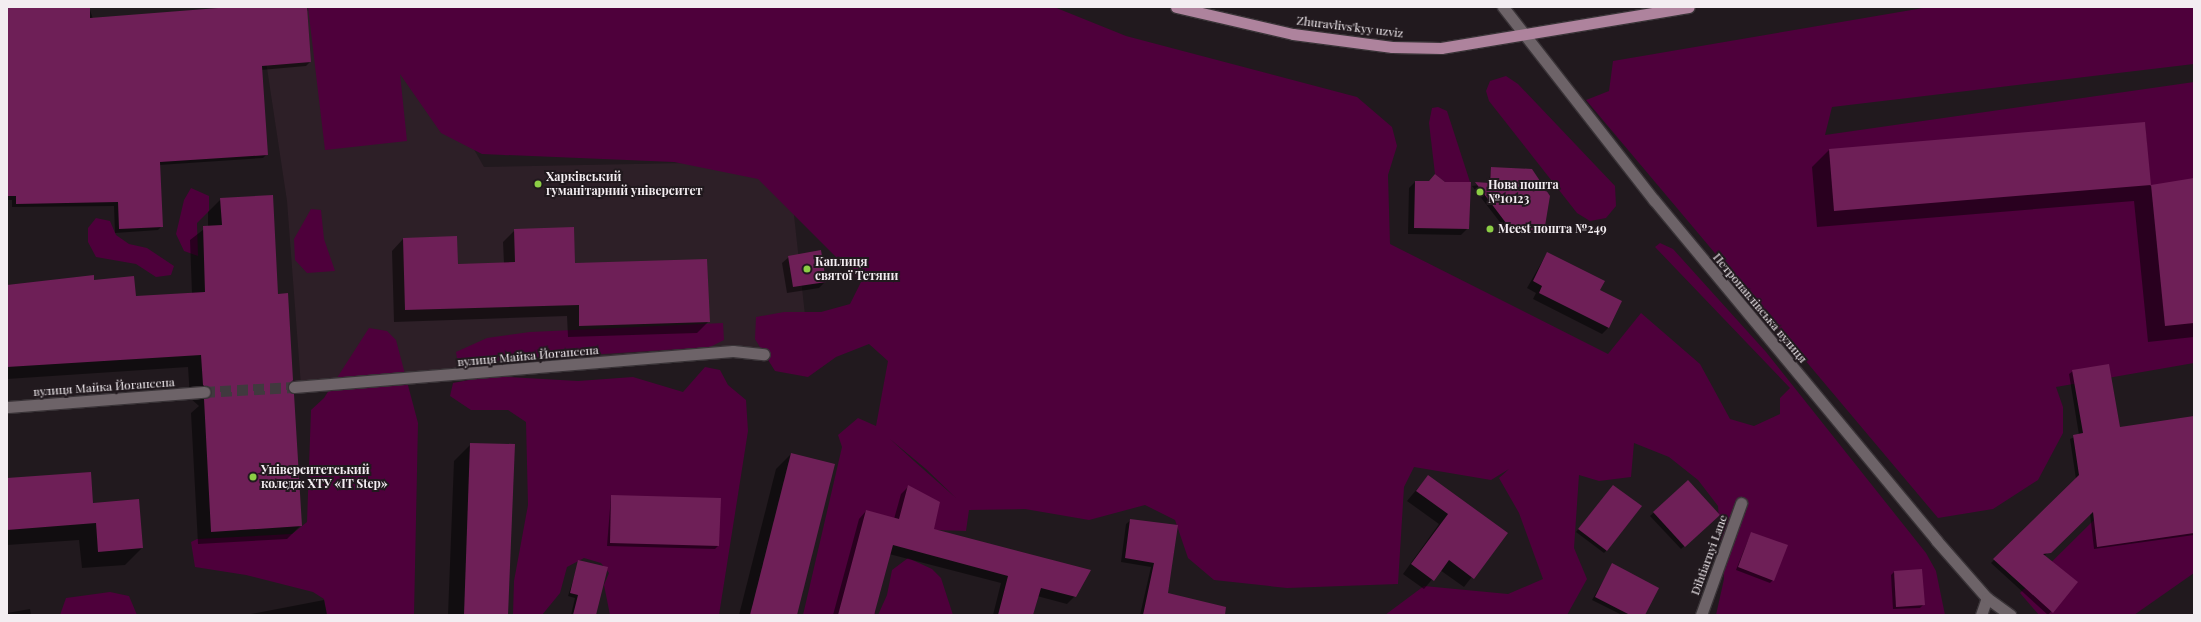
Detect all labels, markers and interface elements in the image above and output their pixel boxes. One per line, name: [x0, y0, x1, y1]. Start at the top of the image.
street label: Zhuravlivs'kyy uzviz: [1296, 13, 1404, 41]
place label: Харківський гуманітарний університет: [546, 170, 703, 198]
place label: Нова пошта №10123: [1488, 178, 1559, 206]
marker: Харківський гуманітарний університет: [533, 179, 543, 189]
marker: Нова пошта №10123: [1475, 187, 1485, 197]
place label: Meest пошта №249: [1498, 222, 1607, 236]
marker: Meest пошта №249: [1485, 224, 1495, 234]
street label: Петропавлівська вулиця: [1710, 250, 1810, 366]
place label: Каплиця святої Тетяни: [815, 255, 898, 283]
marker: Каплиця святої Тетяни: [802, 264, 812, 274]
street label: вулиця Майка Йогансена: [457, 343, 599, 369]
street label: вулиця Майка Йогансена: [33, 375, 175, 399]
place label: Університетський коледж ХТУ «IT Step»: [261, 463, 388, 491]
marker: Університетський коледж ХТУ «IT Step»: [248, 472, 258, 482]
street label: Dihtiarnyi Lane: [1688, 513, 1730, 597]

